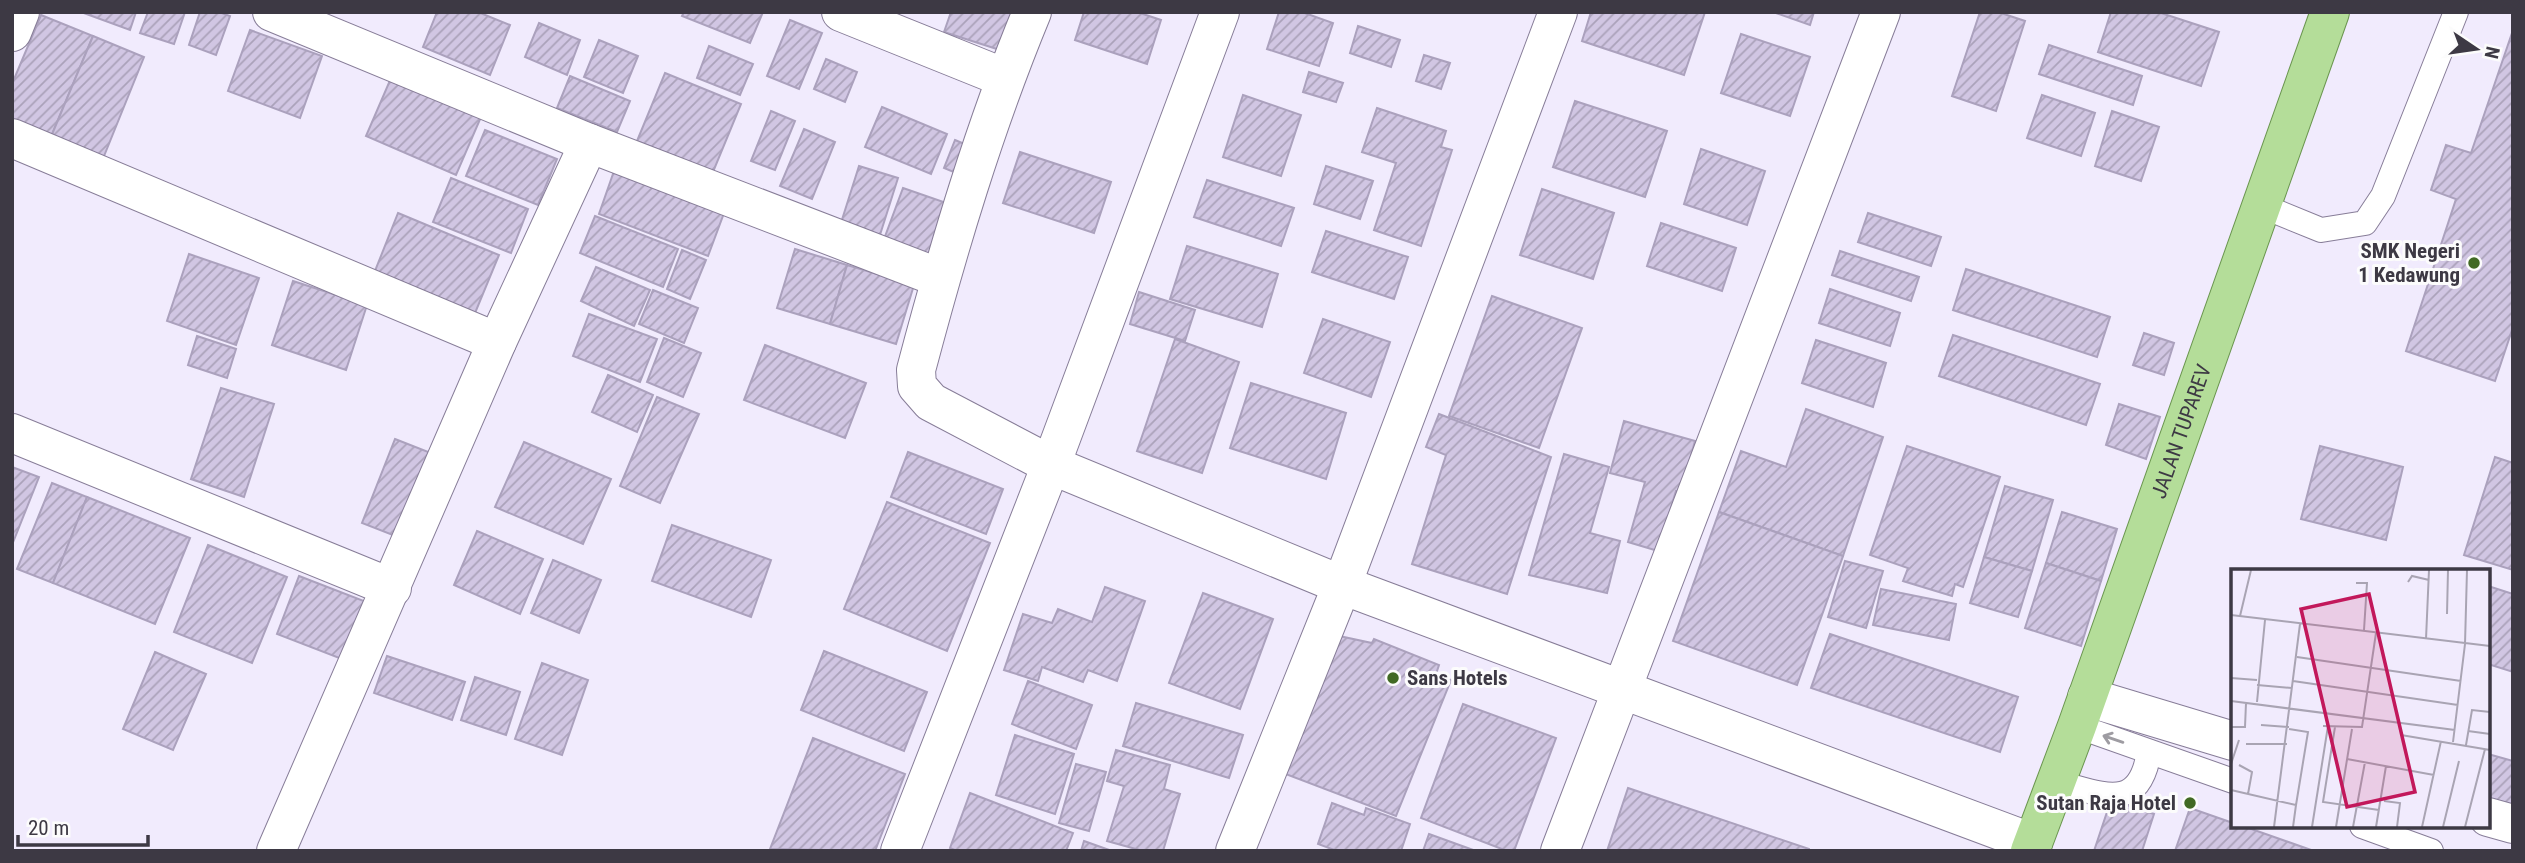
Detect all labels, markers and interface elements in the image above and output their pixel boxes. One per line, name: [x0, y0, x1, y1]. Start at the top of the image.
north arrow: [2441, 14, 2511, 84]
text: N: [2480, 44, 2505, 61]
place label: SMK Negeri 1 Kedawung: [2358, 239, 2460, 287]
marker: SMK Negeri 1 Kedawung: [2466, 255, 2482, 271]
street label: JALAN TUPAREV: [2147, 361, 2216, 502]
inset map: [2231, 569, 2490, 828]
place label: Sans Hotels: [1407, 666, 1508, 690]
marker: Sans Hotels: [1385, 670, 1401, 686]
one-way arrow: [2103, 732, 2125, 744]
place label: Sutan Raja Hotel: [2036, 791, 2176, 815]
marker: Sutan Raja Hotel: [2182, 795, 2198, 811]
scale bar: [18, 804, 147, 848]
text: 20 m: [28, 816, 69, 840]

